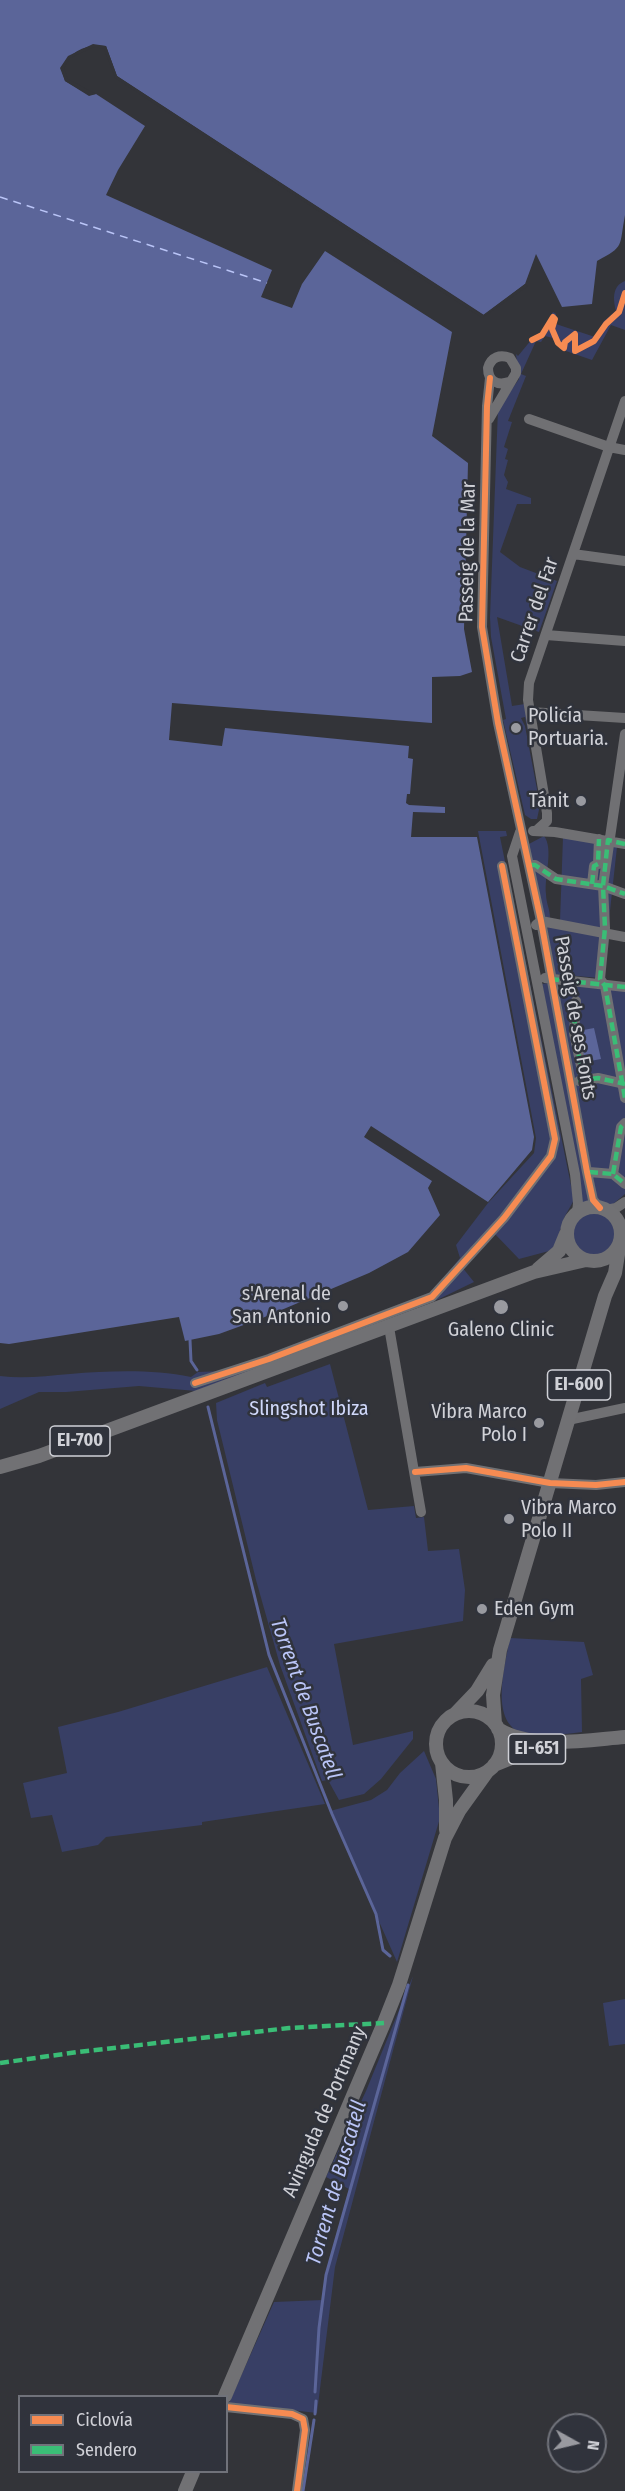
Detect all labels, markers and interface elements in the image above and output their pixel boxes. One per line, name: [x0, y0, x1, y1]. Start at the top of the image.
street label: Passeig de la Mar: [455, 481, 481, 623]
street label: Carrer del Far: [506, 554, 564, 666]
place label: Policía Portuaria.: [528, 704, 608, 751]
marker: Policía Portuaria.: [509, 721, 523, 735]
place label: Tánit: [529, 789, 569, 813]
marker: Tánit: [574, 794, 588, 808]
street label: Passeig de ses Fonts: [549, 934, 601, 1102]
place label: s'Arenal de San Antonio: [232, 1282, 331, 1329]
marker: Galeno Clinic: [492, 1298, 510, 1316]
marker: s'Arenal de San Antonio: [336, 1299, 350, 1313]
place label: Galeno Clinic: [448, 1318, 554, 1342]
road number: EI-600: [548, 1370, 610, 1400]
park label: Slingshot Ibiza: [249, 1397, 369, 1421]
place label: Vibra Marco Polo I: [431, 1400, 527, 1447]
marker: Vibra Marco Polo I: [532, 1416, 546, 1430]
road number: EI-700: [50, 1426, 110, 1456]
place label: Vibra Marco Polo II: [521, 1496, 617, 1543]
marker: Vibra Marco Polo II: [502, 1512, 516, 1526]
place label: Eden Gym: [494, 1597, 575, 1621]
marker: Eden Gym: [475, 1602, 489, 1616]
water label: Torrent de Buscatell: [264, 1615, 346, 1783]
road number: EI-651: [508, 1734, 566, 1764]
street label: Avinguda de Portmany: [278, 2023, 372, 2201]
water label: Torrent de Buscatell: [301, 2098, 373, 2268]
legend: [18, 2395, 228, 2473]
text: Ciclovía: [76, 2409, 133, 2431]
north arrow: [547, 2413, 607, 2473]
text: Sendero: [76, 2439, 137, 2461]
text: N: [583, 2439, 603, 2451]

